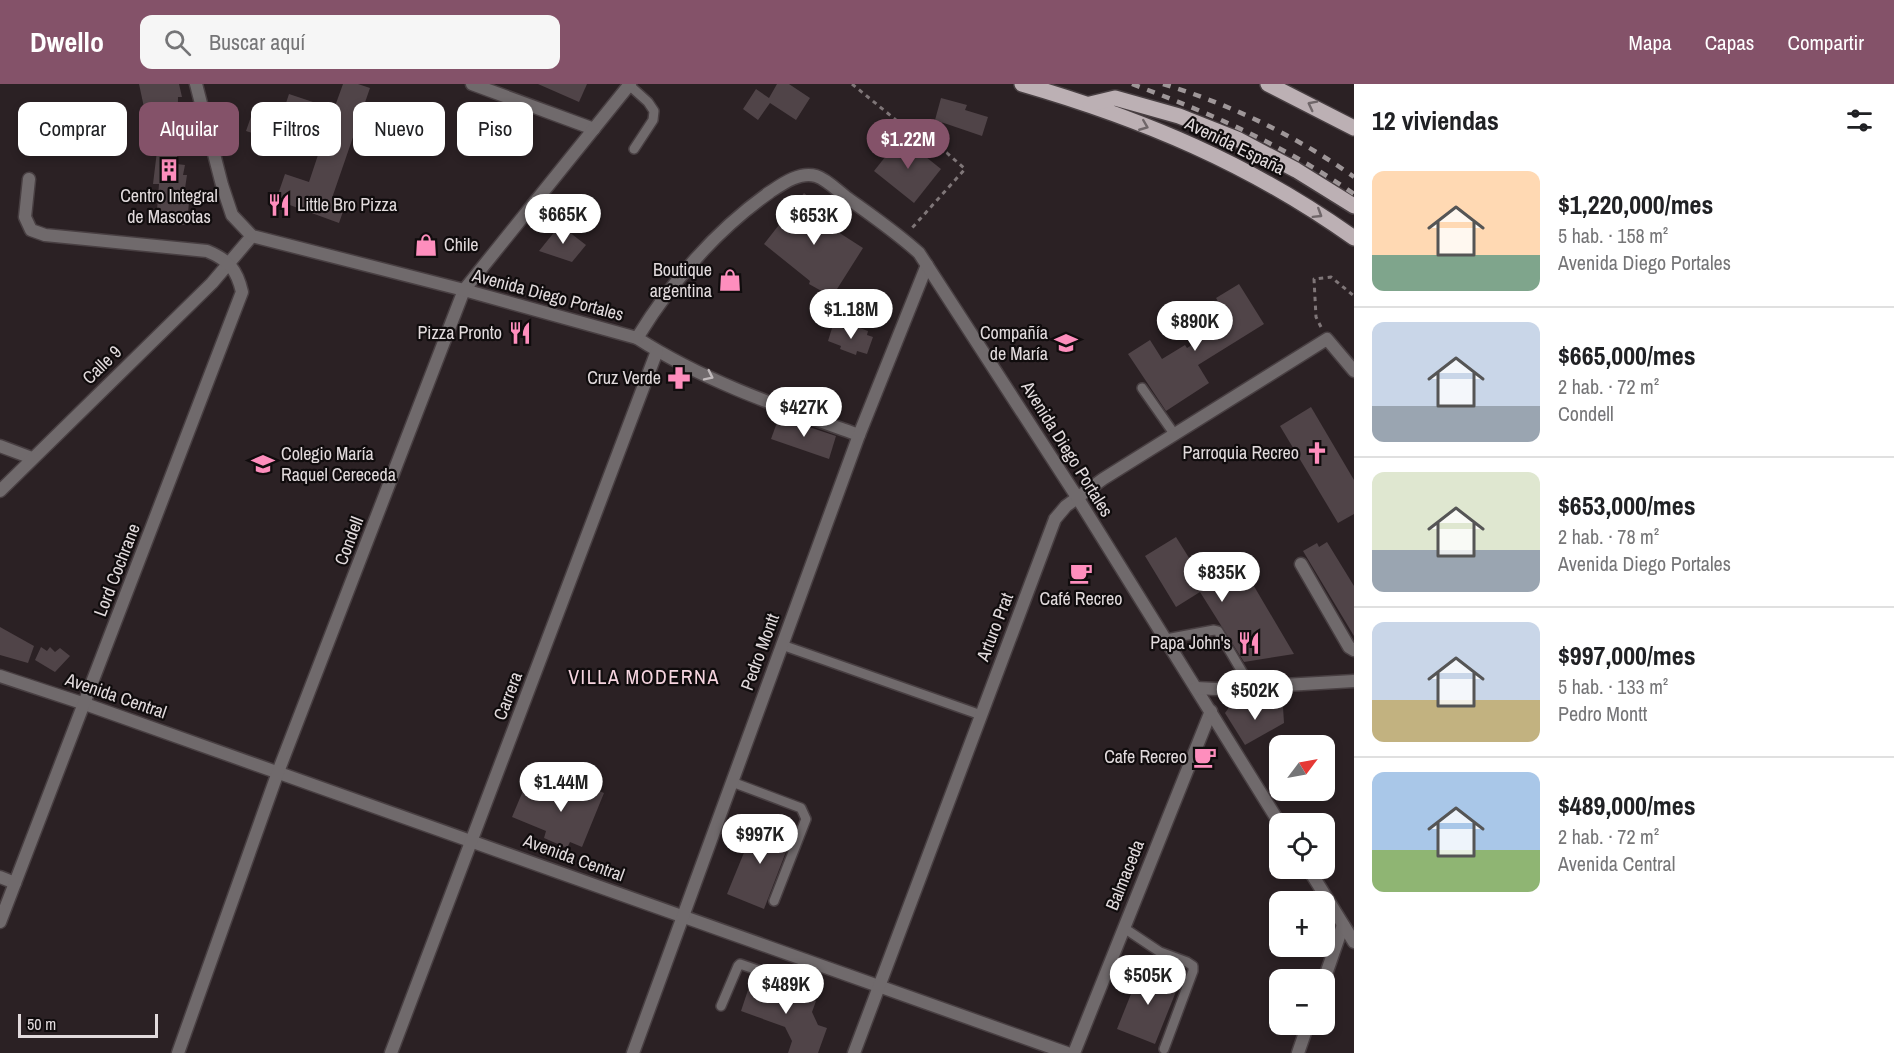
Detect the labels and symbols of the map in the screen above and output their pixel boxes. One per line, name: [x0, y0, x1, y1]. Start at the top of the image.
one-way arrow: [1307, 101, 1318, 112]
street label: Avenida España: [1180, 110, 1289, 180]
pin: $1.22M: [859, 119, 957, 170]
one-way arrow: [1138, 119, 1149, 131]
building icon: Centro Integral de Mascotas: [156, 157, 182, 183]
place label: Centro Integral de Mascotas: [120, 183, 218, 229]
restaurant icon: Little Bro Pizza: [266, 192, 292, 218]
place label: Little Bro Pizza: [297, 192, 397, 217]
pin: $665K: [521, 194, 605, 245]
pin: $653K: [772, 195, 856, 246]
one-way arrow: [1312, 206, 1322, 218]
shop icon: Chile: [413, 232, 439, 258]
place label: Chile: [444, 232, 478, 257]
place label: Boutique argentina: [650, 257, 712, 303]
street label: Avenida Diego Portales: [469, 262, 627, 327]
shop icon: Boutique argentina: [717, 267, 743, 293]
pin: $1.18M: [802, 289, 900, 340]
pin: $890K: [1153, 301, 1237, 352]
place label: Pizza Pronto: [417, 320, 502, 345]
restaurant icon: Pizza Pronto: [507, 320, 533, 346]
place label: Compañía de María: [980, 320, 1048, 366]
school or university icon: Compañía de María: [1053, 330, 1079, 356]
street label: Calle 9: [76, 340, 127, 390]
place label: Cruz Verde: [587, 365, 661, 390]
pharmacy icon: Cruz Verde: [666, 365, 692, 391]
one-way arrow: [703, 369, 714, 380]
street label: Avenida Diego Portales: [1015, 375, 1119, 521]
pin: $427K: [762, 387, 846, 438]
place label: Parroquia Recreo: [1183, 440, 1299, 465]
church icon: Parroquia Recreo: [1304, 440, 1330, 466]
place label: Colegio María Raquel Cereceda: [281, 441, 396, 487]
school or university icon: Colegio María Raquel Cereceda: [250, 451, 276, 477]
street label: Condell: [328, 513, 369, 569]
street label: Lord Cochrane: [87, 520, 146, 620]
pin: $835K: [1180, 552, 1264, 603]
cafe icon: Café Recreo: [1068, 560, 1094, 586]
place label: Café Recreo: [1040, 586, 1122, 611]
street label: Arturo Prat: [970, 589, 1019, 666]
street label: Pedro Montt: [734, 610, 785, 694]
place label: Papa John's: [1150, 630, 1231, 655]
restaurant icon: Papa John's: [1236, 630, 1262, 656]
district label: VILLA MODERNA: [568, 663, 720, 690]
street label: Avenida Central: [61, 666, 170, 725]
street label: Carrera: [487, 668, 528, 724]
pin: $502K: [1213, 670, 1297, 721]
north arrow: [1269, 735, 1335, 801]
place label: Cafe Recreo: [1104, 744, 1187, 769]
cafe icon: Cafe Recreo: [1192, 744, 1218, 770]
pin: $1.44M: [512, 762, 610, 813]
pin: $997K: [718, 814, 802, 865]
street label: Avenida Central: [519, 827, 628, 887]
street label: Balmaceda: [1099, 836, 1150, 914]
pin: $505K: [1106, 955, 1190, 1006]
pin: $489K: [744, 964, 828, 1015]
scale bar: [18, 1011, 158, 1038]

